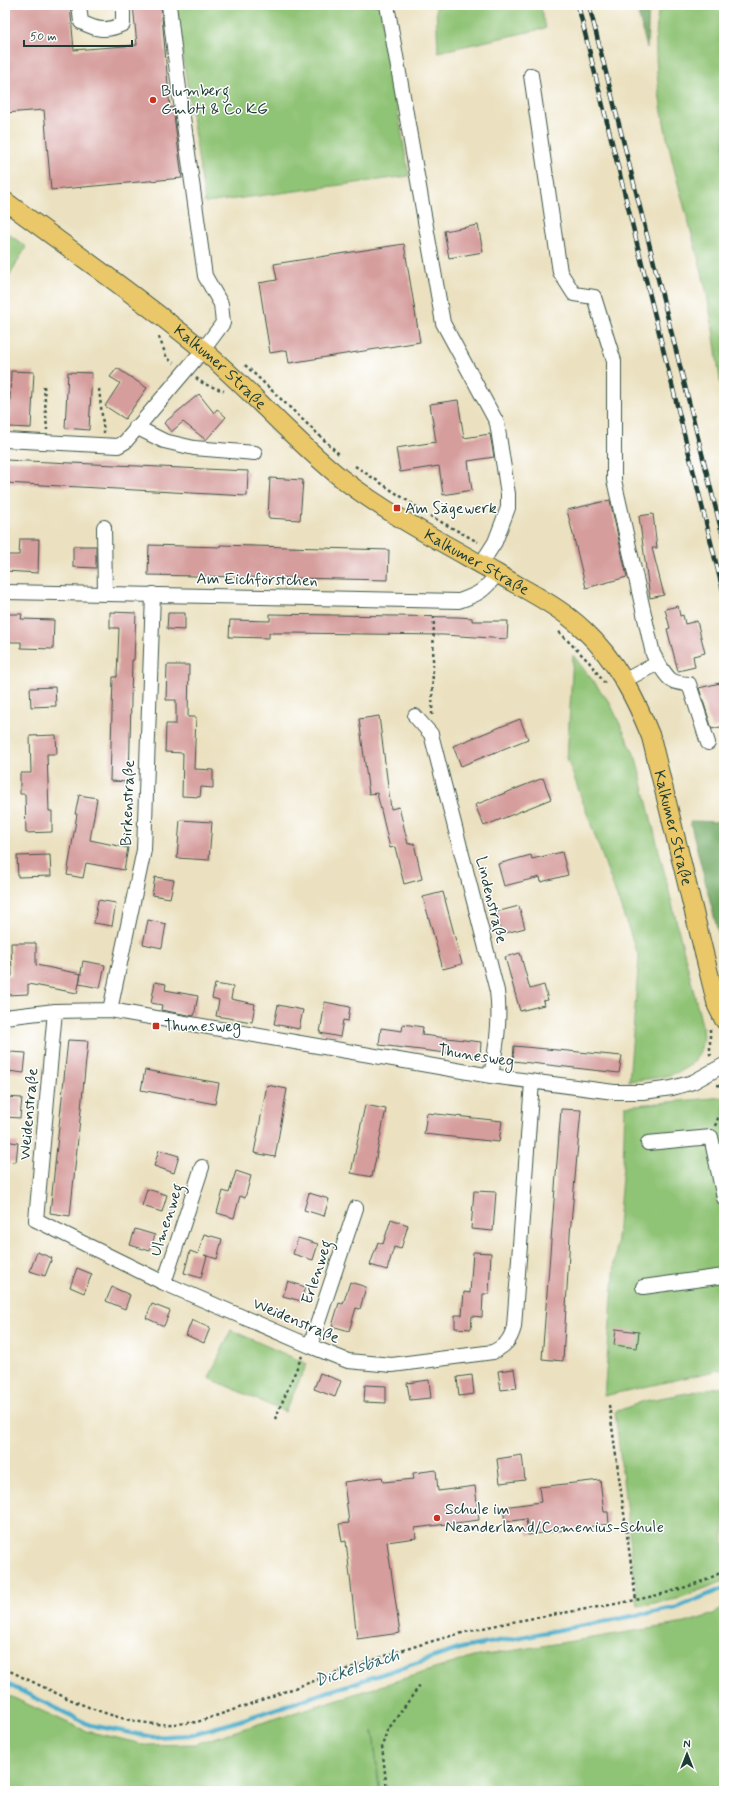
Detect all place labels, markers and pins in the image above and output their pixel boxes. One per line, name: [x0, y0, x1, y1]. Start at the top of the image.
place label: Blumberg GmbH & Co KG: [161, 81, 268, 120]
marker: Blumberg GmbH & Co KG: [148, 95, 158, 105]
place label: Am Sägewerk: [405, 498, 497, 519]
marker: Am Sägewerk: [392, 503, 402, 513]
place label: Thunesweg: [164, 1016, 241, 1038]
marker: Thunesweg: [151, 1021, 161, 1031]
place label: Schule im Neanderland/Comenius-Schule: [445, 1499, 664, 1538]
marker: Schule im Neanderland/Comenius-Schule: [432, 1513, 442, 1523]

